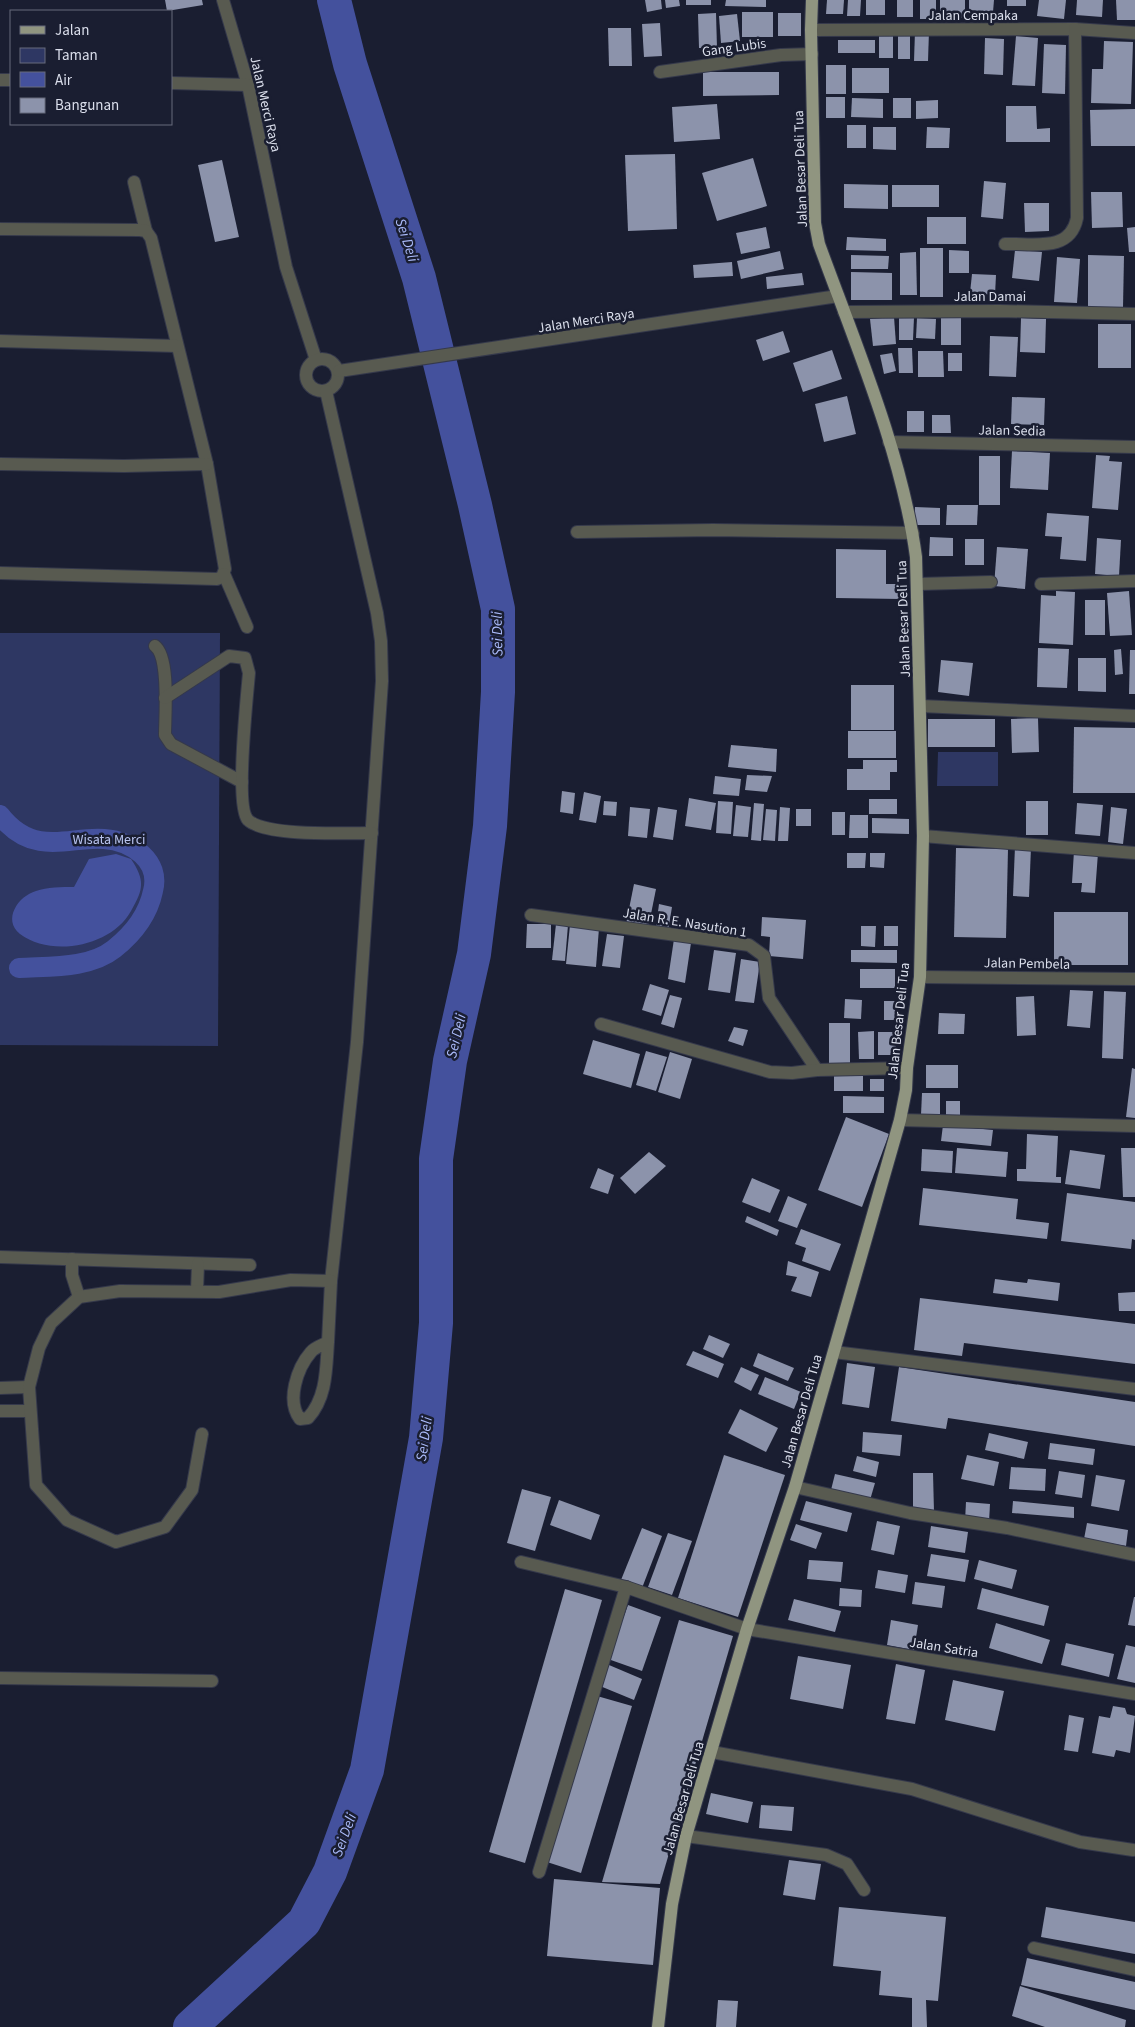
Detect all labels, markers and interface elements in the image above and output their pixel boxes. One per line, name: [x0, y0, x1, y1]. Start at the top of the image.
street label: Jalan Cempaka: [928, 6, 1018, 26]
legend: [10, 10, 172, 125]
text: Jalan: [55, 20, 89, 41]
street label: Gang Lubis: [701, 34, 768, 62]
text: Taman: [55, 45, 98, 66]
street label: Jalan Merci Raya: [244, 54, 286, 154]
text: Air: [55, 70, 73, 91]
text: Bangunan: [55, 95, 119, 116]
street label: Jalan Besar Deli Tua: [789, 110, 813, 228]
water label: Sei Deli: [390, 216, 424, 265]
street label: Jalan Damai: [954, 287, 1026, 307]
street label: Jalan Merci Raya: [536, 303, 636, 338]
street label: Jalan Sedia: [978, 420, 1046, 442]
street label: Jalan Besar Deli Tua: [892, 560, 916, 678]
water label: Sei Deli: [487, 611, 508, 657]
park label: Wisata Merci: [72, 830, 146, 850]
street label: Jalan R. E. Nasution 1: [621, 903, 748, 943]
street label: Jalan Pembela: [984, 953, 1070, 975]
street label: Jalan Besar Deli Tua: [883, 962, 915, 1081]
water label: Sei Deli: [441, 1012, 472, 1060]
street label: Jalan Besar Deli Tua: [776, 1352, 828, 1471]
water label: Sei Deli: [411, 1415, 438, 1463]
street label: Jalan Satria: [908, 1633, 980, 1663]
street label: Jalan Besar Deli Tua: [658, 1739, 710, 1858]
water label: Sei Deli: [327, 1810, 362, 1860]

